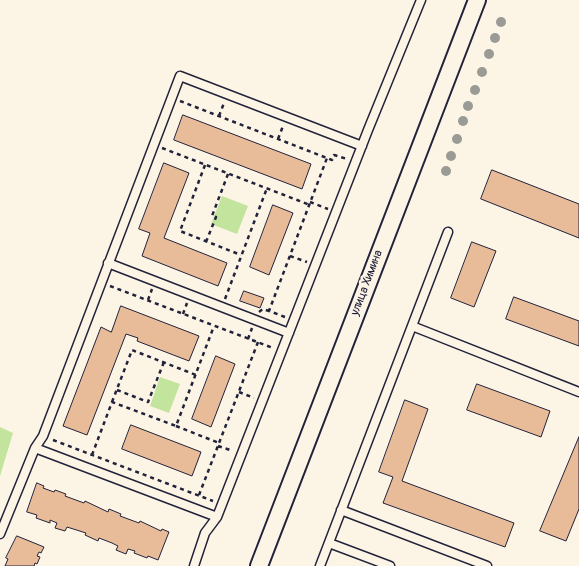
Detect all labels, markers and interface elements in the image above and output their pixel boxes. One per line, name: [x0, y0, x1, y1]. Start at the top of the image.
street label: улица Химина: [348, 248, 386, 318]

